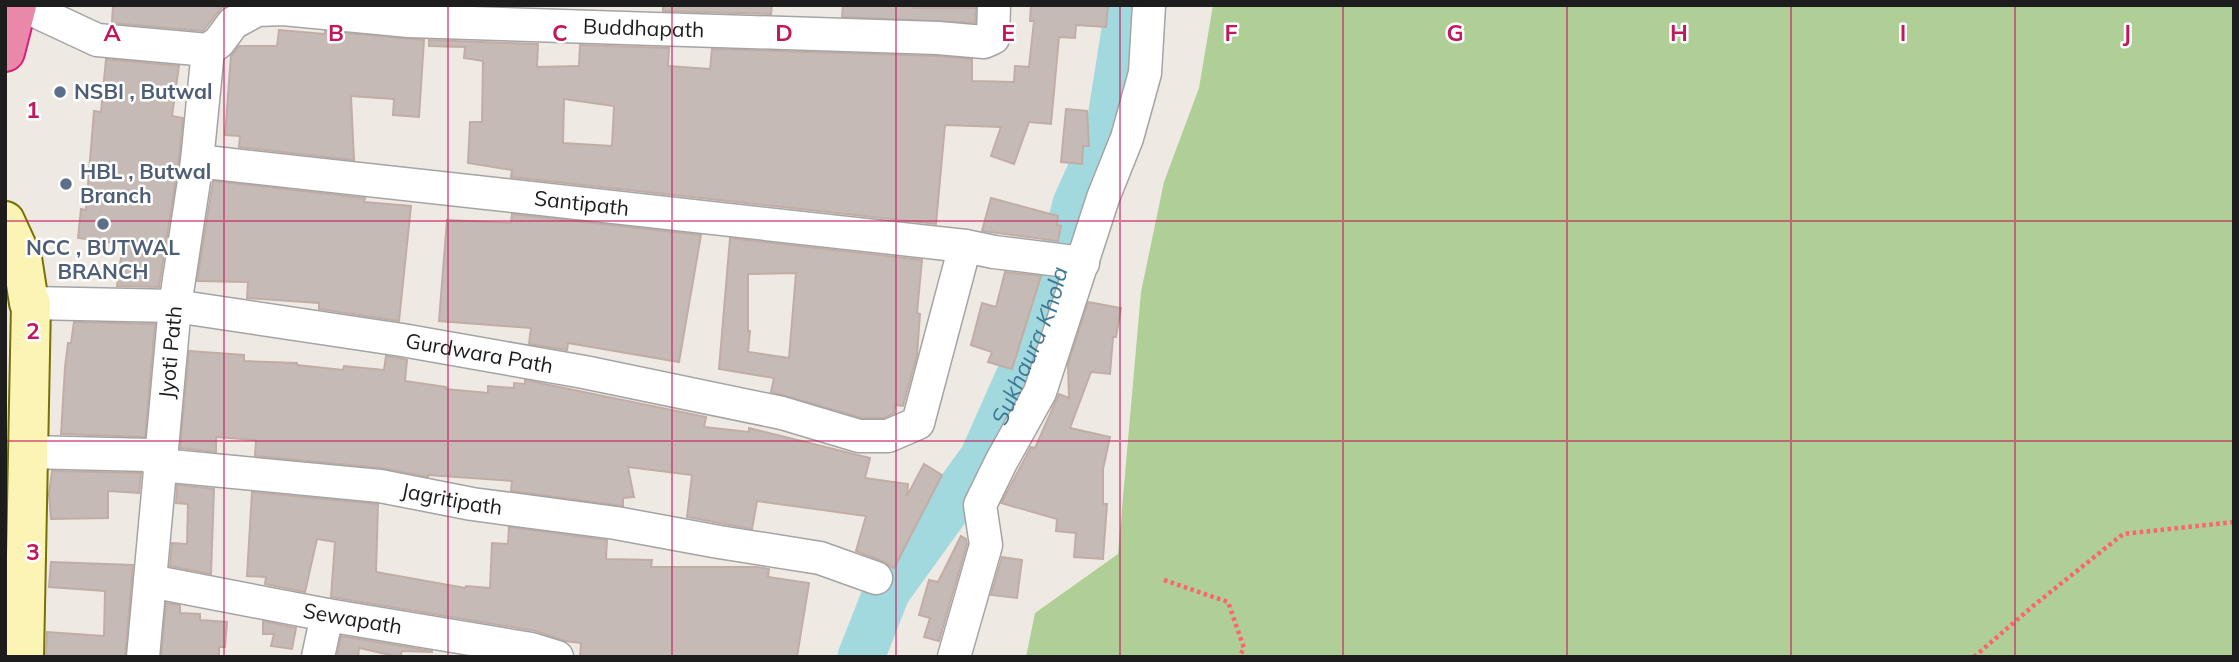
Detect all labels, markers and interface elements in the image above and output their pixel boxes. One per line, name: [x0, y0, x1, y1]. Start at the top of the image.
street label: Buddhapath: [583, 13, 705, 42]
text: A: [103, 18, 121, 47]
text: B: [328, 18, 344, 47]
text: C: [552, 18, 568, 47]
text: D: [775, 18, 793, 47]
text: E: [1001, 18, 1015, 47]
text: F: [1224, 18, 1238, 47]
text: G: [1446, 18, 1464, 47]
text: H: [1670, 18, 1688, 47]
text: I: [1900, 18, 1906, 47]
text: J: [2123, 18, 2131, 47]
place label: NSBI , Butwal: [74, 78, 213, 104]
marker: NSBI , Butwal: [52, 84, 68, 100]
text: 1: [26, 95, 40, 124]
place label: HBL , Butwal Branch: [80, 158, 211, 208]
marker: HBL , Butwal Branch: [58, 176, 74, 192]
street label: Santipath: [533, 184, 631, 221]
marker: NCC , BUTWAL BRANCH: [95, 216, 111, 232]
place label: NCC , BUTWAL BRANCH: [26, 234, 180, 284]
water label: Sukhaura Khola: [985, 263, 1074, 429]
street label: Jyoti Path: [153, 305, 187, 400]
text: 2: [26, 316, 40, 345]
street label: Gurdwara Path: [404, 327, 555, 378]
street label: Jagritipath: [399, 476, 504, 520]
text: 3: [26, 537, 40, 566]
street label: Sewapath: [301, 597, 404, 639]

